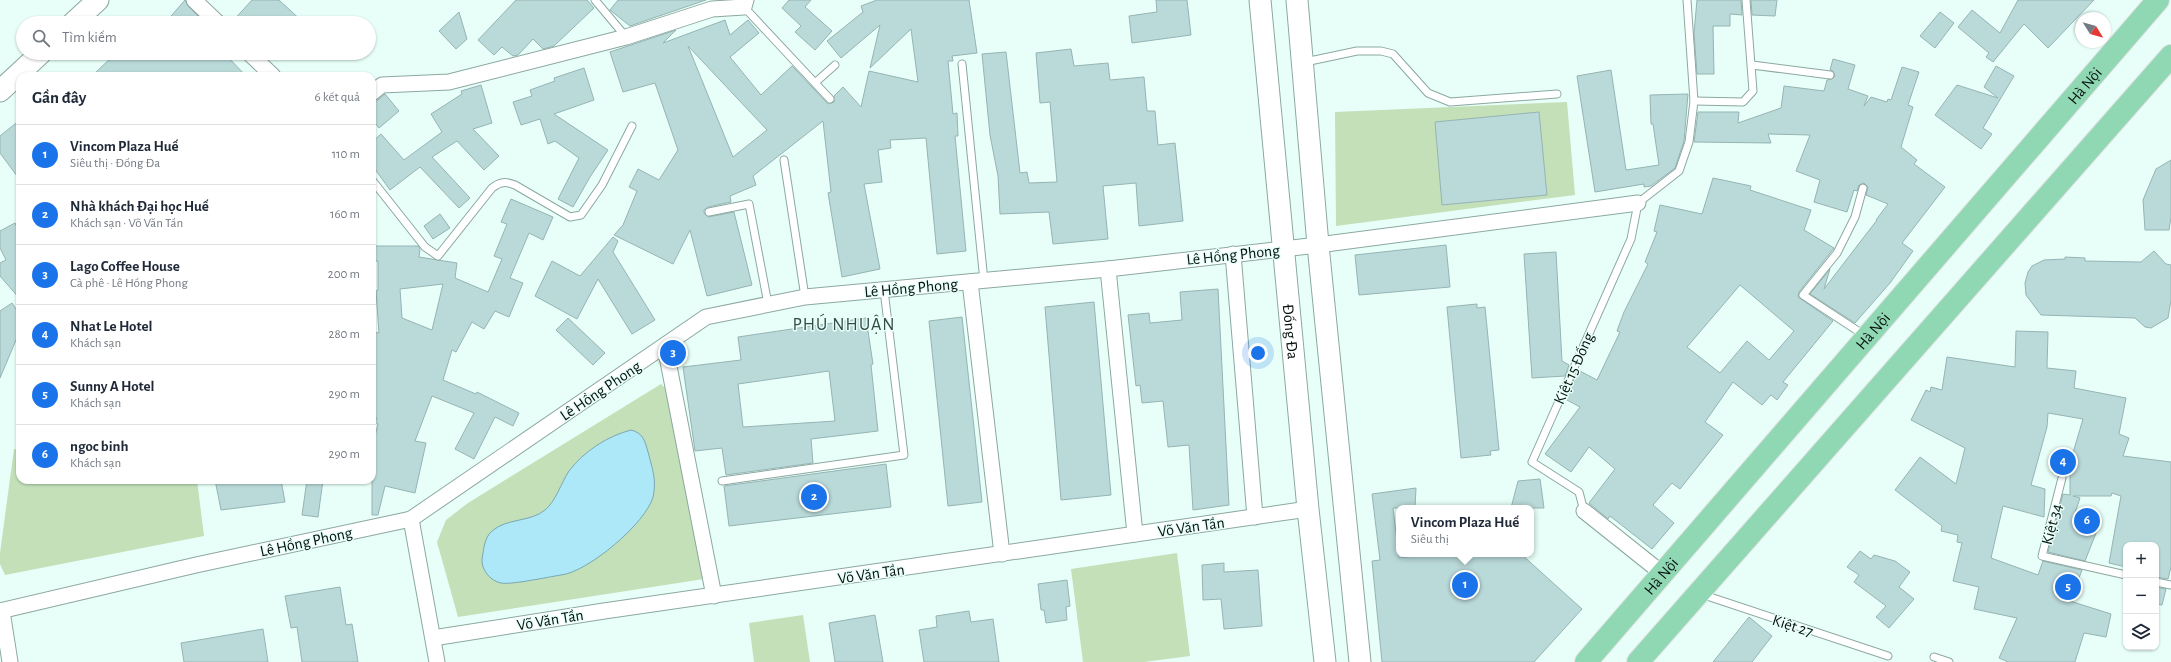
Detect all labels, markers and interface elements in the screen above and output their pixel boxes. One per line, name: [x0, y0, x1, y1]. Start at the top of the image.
north arrow: [2075, 12, 2111, 48]
search box: [16, 16, 376, 60]
icon: search: [30, 27, 52, 49]
text: Tìm kiếm: [62, 30, 117, 45]
street label: Hà Nội: [2065, 65, 2105, 108]
text: Gần đây: [32, 89, 86, 106]
text: 6 kết quả: [314, 91, 360, 104]
text: Vincom Plaza Huế: [70, 139, 179, 154]
text: 1: [43, 148, 47, 161]
text: 110 m: [332, 148, 360, 161]
text: Siêu thị · Đống Đa: [70, 157, 160, 170]
text: Nhà khách Đại học Huế: [70, 199, 209, 214]
text: 2: [42, 208, 48, 221]
text: 160 m: [330, 208, 360, 221]
text: Khách sạn · Võ Văn Tần: [70, 217, 183, 230]
street label: Lê Hồng Phong: [1186, 242, 1281, 268]
text: Lago Coffee House: [70, 259, 180, 274]
text: 3: [42, 268, 48, 281]
text: 200 m: [328, 268, 360, 281]
street label: Lê Hồng Phong: [864, 276, 959, 300]
text: Cà phê · Lê Hồng Phong: [70, 277, 188, 290]
street label: Đống Đa: [1280, 303, 1301, 360]
street label: Hà Nội: [1853, 310, 1893, 353]
district label: PHÚ NHUẬN: [792, 313, 896, 334]
text: Nhat Le Hotel: [70, 319, 152, 334]
text: 4: [42, 328, 48, 341]
text: 280 m: [329, 328, 360, 341]
street label: Kiệt 15 Đống: [1551, 330, 1597, 407]
text: Khách sạn: [70, 337, 121, 350]
pin: 3: [660, 338, 686, 368]
your location: [1248, 343, 1268, 363]
street label: Lê Hồng Phong: [557, 358, 644, 424]
text: Sunny A Hotel: [70, 379, 154, 394]
text: 5: [42, 388, 48, 401]
text: 290 m: [329, 388, 360, 401]
text: Khách sạn: [70, 397, 121, 410]
text: ngoc binh: [70, 439, 129, 454]
pin: 4: [2050, 447, 2076, 477]
text: 6: [42, 448, 48, 461]
text: 290 m: [329, 448, 360, 461]
text: Khách sạn: [70, 457, 121, 470]
pin: 2: [801, 482, 827, 512]
street label: Kiệt 34: [2039, 502, 2065, 547]
popup: [1396, 505, 1534, 557]
pin: 6: [2074, 506, 2100, 536]
street label: Võ Văn Tần: [1157, 514, 1226, 540]
text: Vincom Plaza Huế: [1411, 515, 1519, 530]
street label: Lê Hồng Phong: [259, 524, 354, 560]
text: Siêu thị: [1411, 533, 1449, 546]
map controls: [2123, 542, 2159, 650]
button: +: [2123, 542, 2159, 578]
street label: Hà Nội: [1641, 555, 1681, 598]
street label: Võ Văn Tần: [837, 561, 906, 587]
pin: 1: [1452, 570, 1478, 600]
pin: 5: [2055, 572, 2081, 602]
button: −: [2123, 578, 2159, 614]
street label: Võ Văn Tần: [516, 607, 585, 633]
street label: Kiệt 27: [1770, 612, 1815, 640]
button: layers: [2123, 614, 2159, 650]

